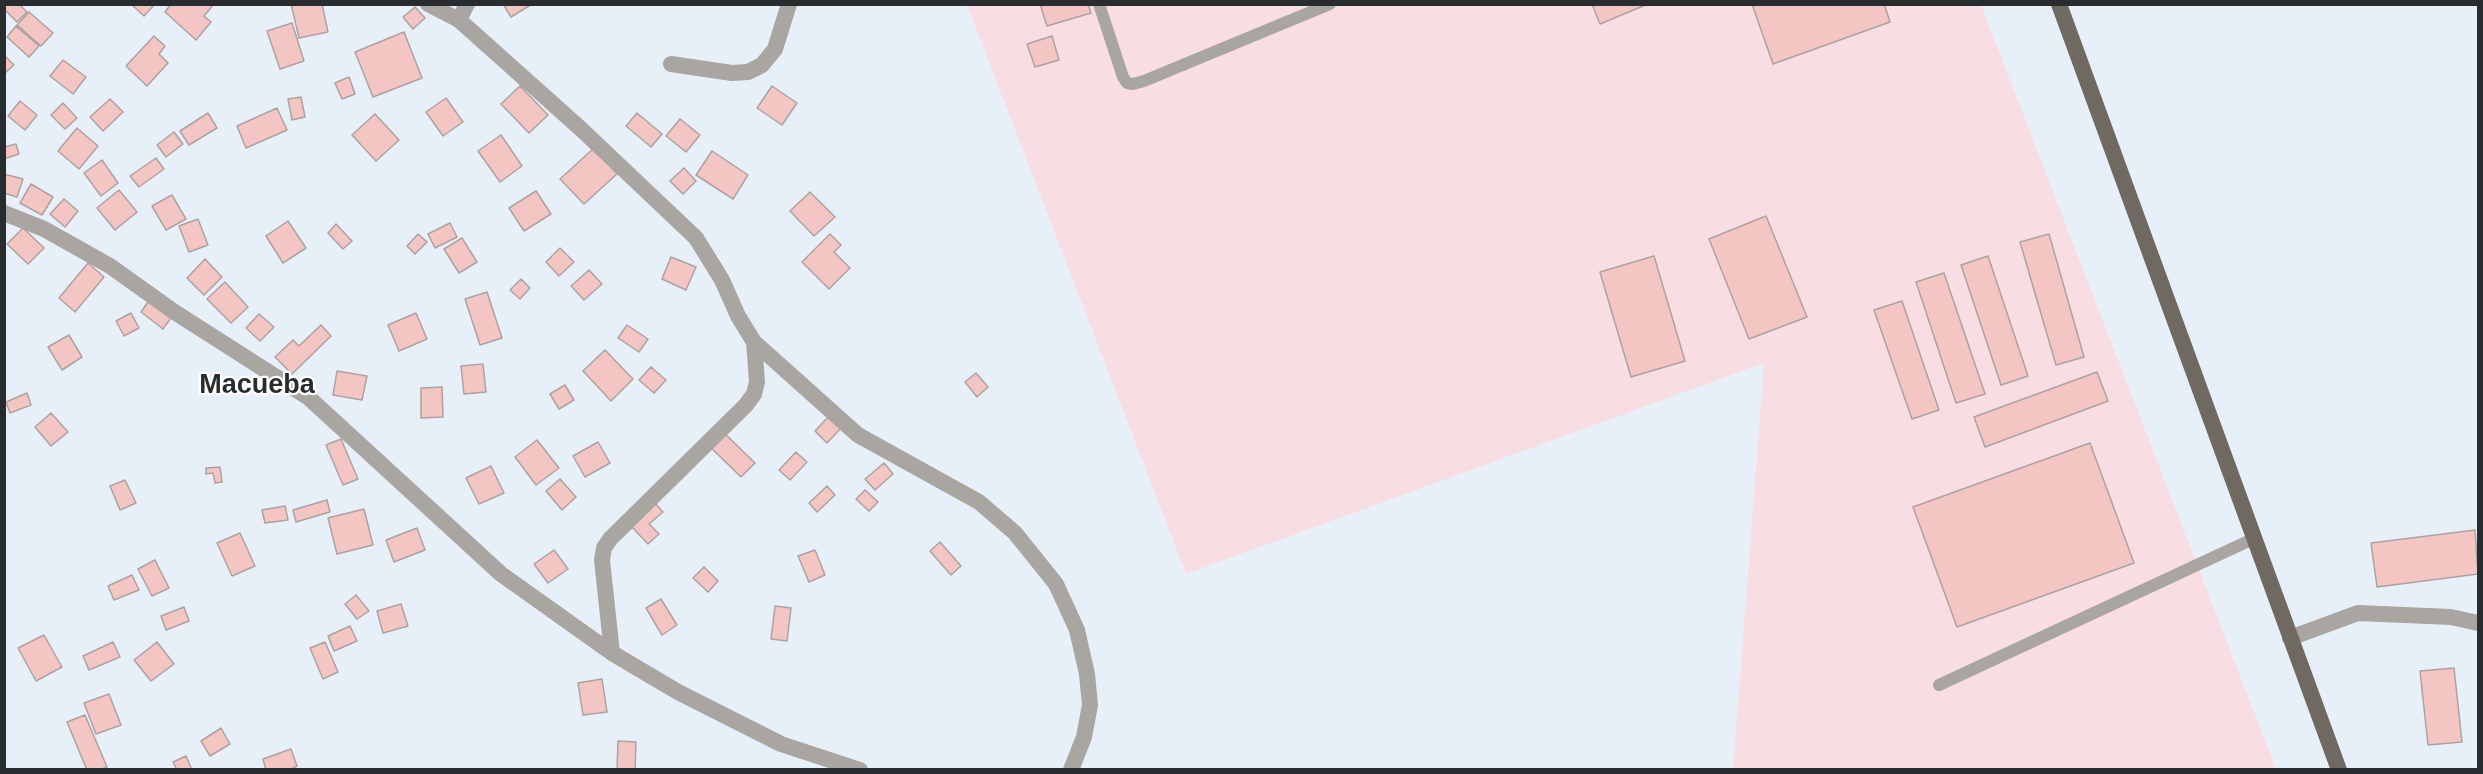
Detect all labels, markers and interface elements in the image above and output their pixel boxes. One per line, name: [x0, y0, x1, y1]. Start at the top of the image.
district label: Macueba: [199, 370, 315, 402]

